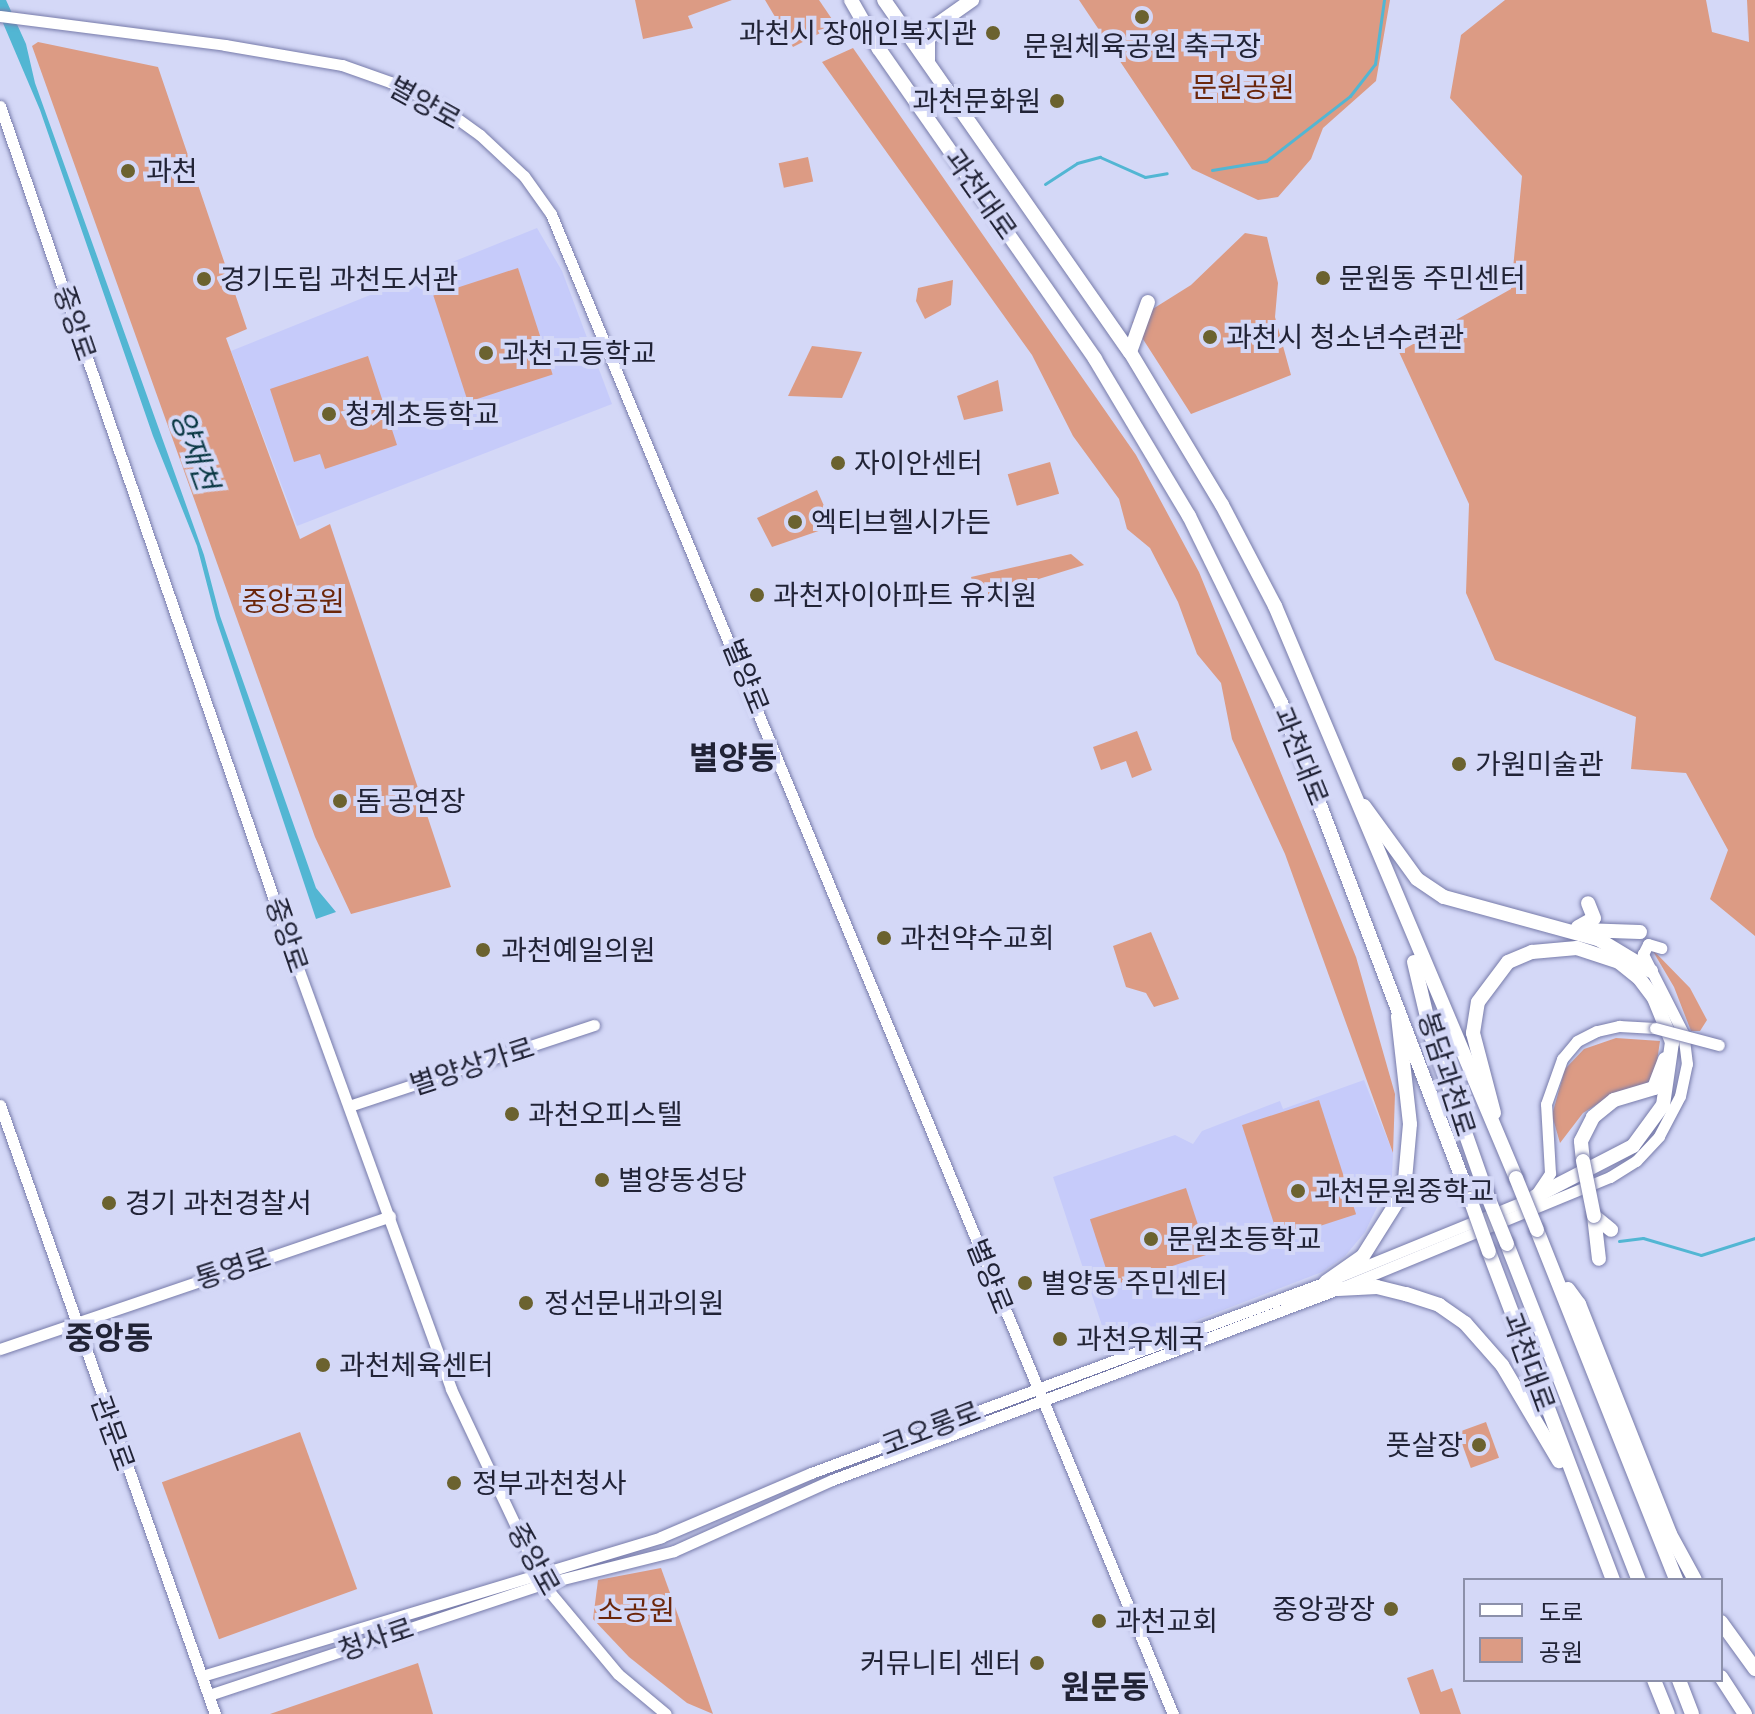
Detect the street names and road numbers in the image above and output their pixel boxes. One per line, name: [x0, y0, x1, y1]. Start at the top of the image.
street label: 별양로: [383, 70, 467, 136]
street label: 과천대로: [938, 142, 1024, 246]
street label: 중앙로: [47, 281, 103, 365]
street label: 별양로: [716, 634, 776, 718]
street label: 과천대로: [1266, 702, 1336, 810]
street label: 중앙로: [259, 893, 315, 977]
street label: 봉담과천로: [1411, 1008, 1483, 1140]
street label: 별양상가로: [406, 1030, 538, 1102]
street label: 별양로: [960, 1234, 1020, 1318]
street label: 통영로: [191, 1240, 275, 1296]
street label: 과천대로: [1496, 1308, 1562, 1416]
street label: 관문로: [84, 1391, 142, 1475]
street label: 코오롱로: [877, 1394, 985, 1462]
street label: 중앙로: [501, 1517, 567, 1601]
street label: 청사로: [334, 1611, 418, 1667]

